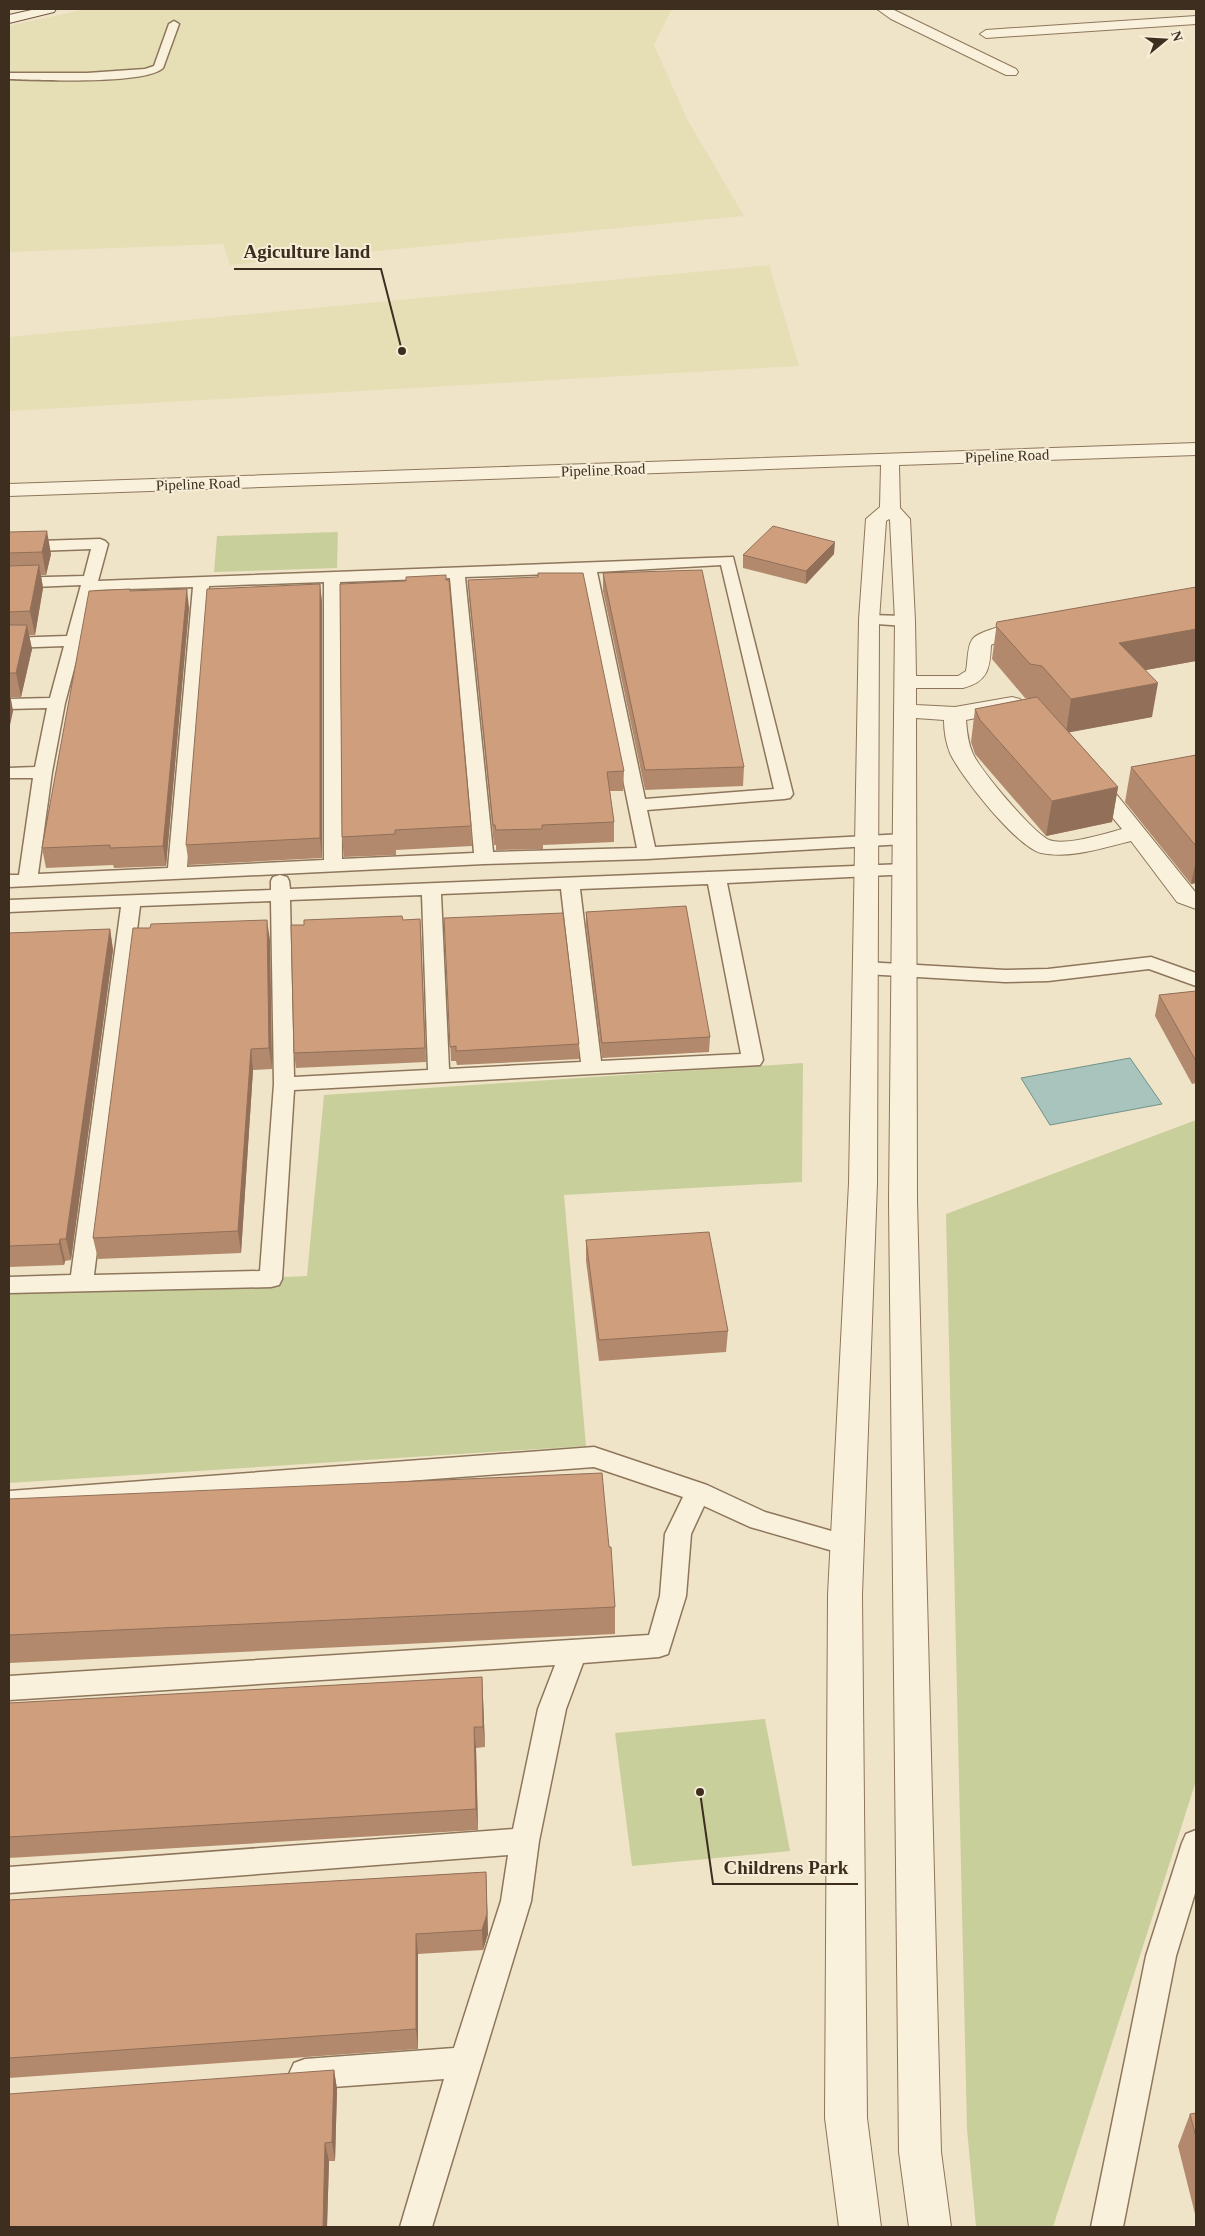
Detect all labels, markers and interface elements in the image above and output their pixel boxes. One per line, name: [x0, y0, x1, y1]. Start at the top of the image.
north arrow: [1140, 15, 1190, 65]
text: N: [1168, 29, 1186, 43]
callout: Agiculture land: [234, 235, 381, 269]
text: Agiculture land: [244, 241, 371, 262]
street label: Pipeline Road: [964, 447, 1050, 465]
street label: Pipeline Road: [560, 461, 646, 479]
street label: Pipeline Road: [155, 475, 241, 493]
callout: Childrens Park: [713, 1850, 858, 1884]
text: Childrens Park: [724, 1857, 849, 1878]

